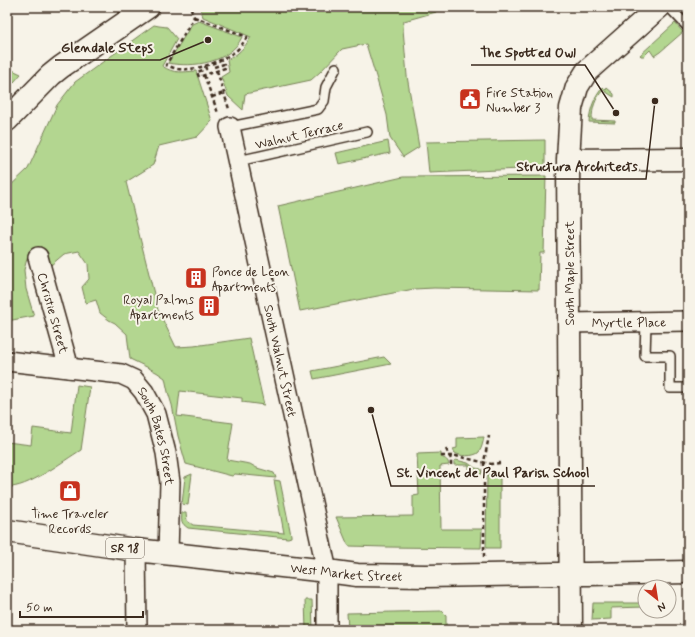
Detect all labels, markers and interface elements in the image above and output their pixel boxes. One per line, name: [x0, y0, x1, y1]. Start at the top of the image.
callout: Glendale Steps: [55, 34, 160, 60]
text: Glendale Steps: [61, 39, 153, 57]
callout: The Spotted Owl: [471, 39, 585, 65]
text: The Spotted Owl: [480, 44, 576, 62]
place label: Fire Station Number 3: [486, 85, 553, 117]
public building icon: Fire Station Number 3: [457, 86, 483, 112]
street label: Walnut Terrace: [254, 117, 345, 154]
callout: Structura Architects: [508, 153, 646, 179]
text: Structura Architects: [516, 158, 639, 176]
street label: South Maple Street: [562, 220, 579, 325]
place label: Ponce de Leon Apartments: [212, 264, 290, 297]
building icon: Ponce de Leon Apartments: [183, 265, 209, 291]
street label: Christie Street: [33, 271, 72, 356]
place label: Royal Palms Apartments: [123, 292, 194, 325]
building icon: Royal Palms Apartments: [196, 293, 222, 319]
street label: South Walnut Street: [259, 303, 300, 419]
street label: Myrtle Place: [592, 314, 666, 333]
street label: South Bates Street: [133, 384, 177, 487]
callout: St. Vincent de Paul Parish School: [391, 460, 595, 486]
text: St. Vincent de Paul Parish School: [397, 464, 589, 482]
shop icon: Time Traveler Records: [57, 478, 83, 504]
place label: Time Traveler Records: [31, 506, 109, 538]
road number: SR 18: [106, 538, 144, 558]
street label: West Market Street: [289, 560, 403, 586]
north arrow: [637, 579, 677, 619]
scale bar: [20, 593, 143, 619]
text: N: [655, 599, 668, 615]
text: 50 m: [26, 600, 53, 616]

